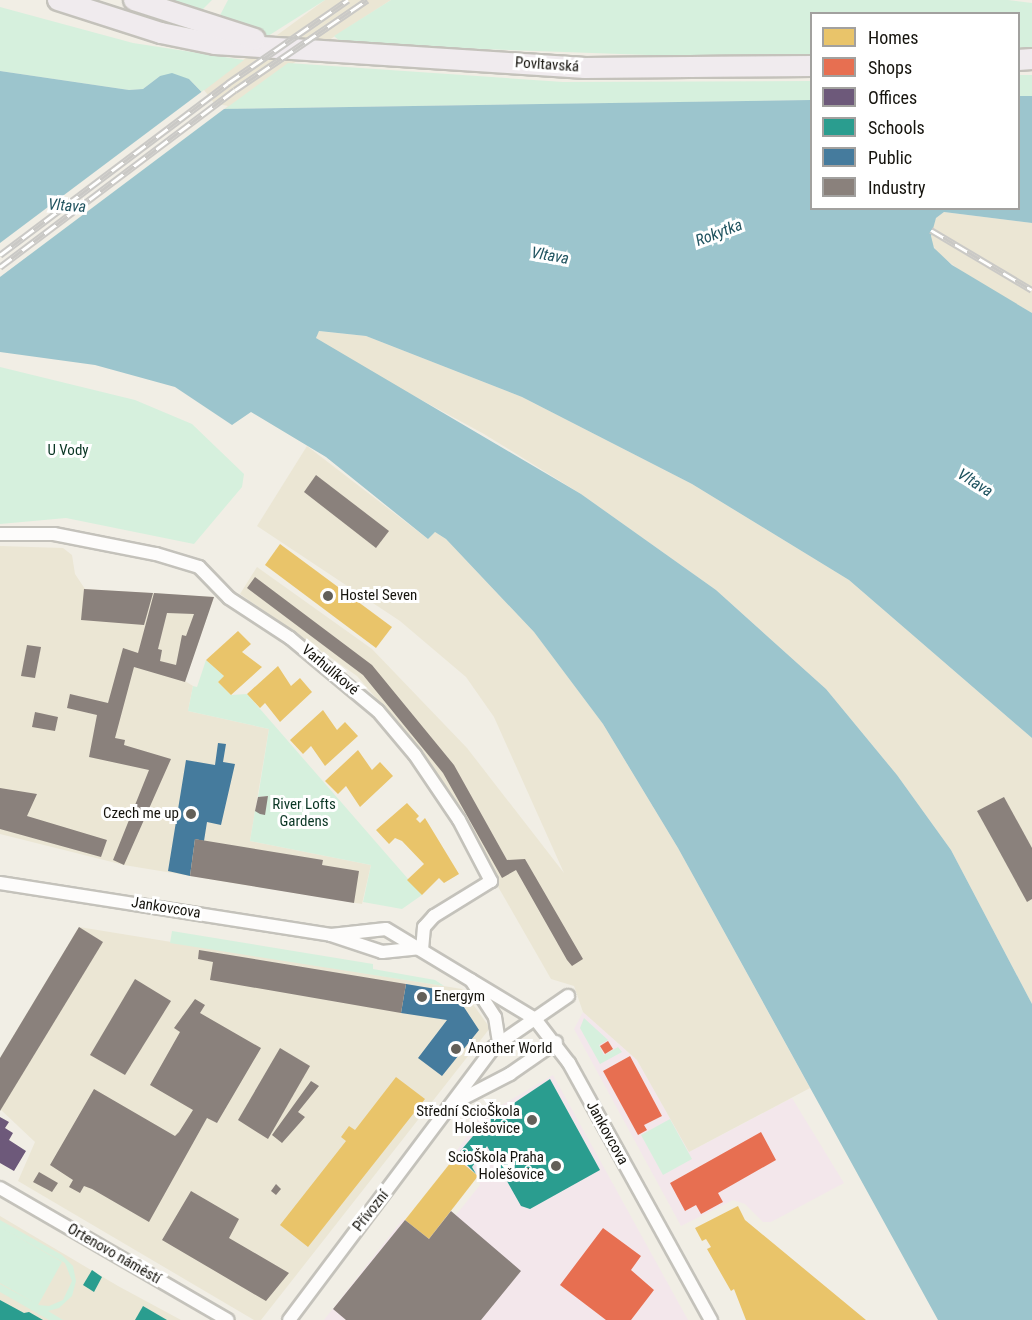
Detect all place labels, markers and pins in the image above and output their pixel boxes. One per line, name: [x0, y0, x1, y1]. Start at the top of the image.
place label: Hostel Seven: [340, 587, 417, 605]
marker: Hostel Seven: [321, 589, 335, 603]
place label: Czech me up: [103, 805, 179, 823]
marker: Czech me up: [184, 807, 198, 821]
place label: Energym: [434, 988, 485, 1006]
marker: Energym: [415, 990, 429, 1004]
place label: Another World: [468, 1040, 552, 1058]
marker: Another World: [449, 1042, 463, 1056]
place label: Střední ScioŠkola Holešovice: [416, 1102, 520, 1137]
marker: Střední ScioŠkola Holešovice: [525, 1113, 539, 1127]
place label: ScioŠkola Praha Holešovice: [448, 1148, 544, 1183]
marker: ScioŠkola Praha Holešovice: [549, 1159, 563, 1173]

